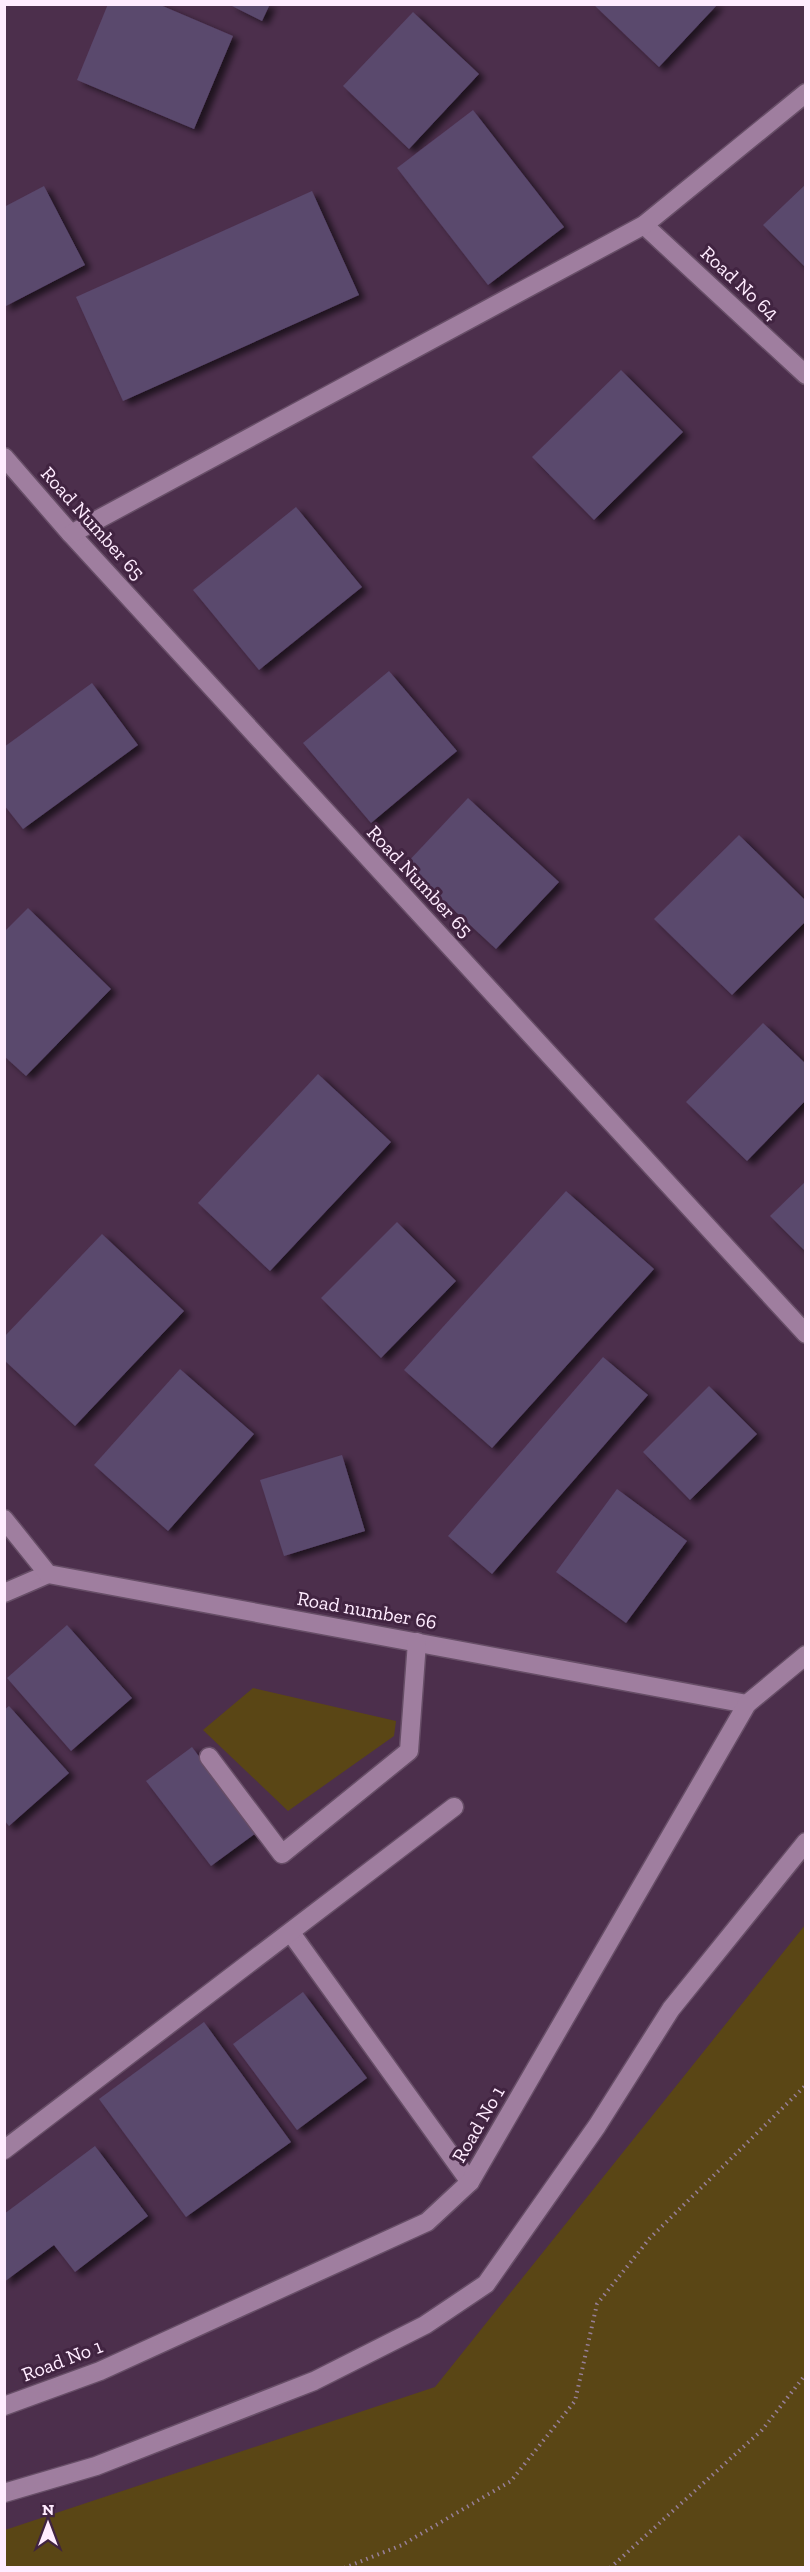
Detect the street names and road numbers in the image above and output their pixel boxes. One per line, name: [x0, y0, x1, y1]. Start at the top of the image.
street label: Road No 64: [696, 241, 784, 325]
street label: Road Number 65: [36, 461, 150, 585]
street label: Road Number 65: [362, 820, 478, 942]
street label: Road number 66: [295, 1586, 439, 1634]
street label: Road No 1: [447, 2081, 510, 2167]
street label: Road No 1: [18, 2334, 106, 2386]

